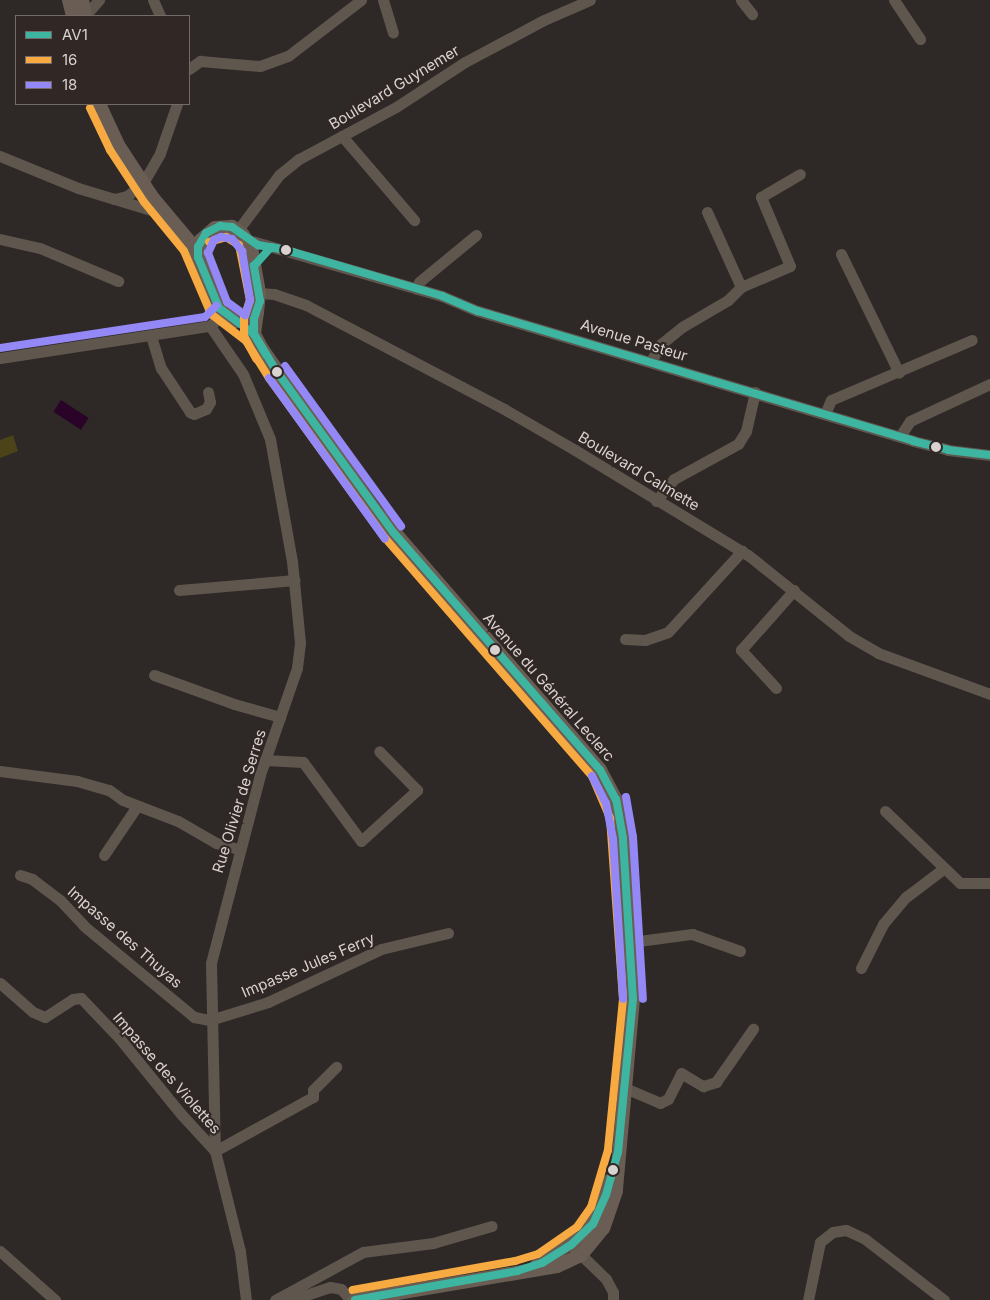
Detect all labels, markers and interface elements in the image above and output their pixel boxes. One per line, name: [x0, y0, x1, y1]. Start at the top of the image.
legend: [15, 15, 190, 105]
text: AV1: [62, 25, 88, 44]
street label: Boulevard Guynemer: [326, 41, 462, 133]
text: 16: [62, 50, 77, 69]
text: 18: [62, 75, 77, 94]
unlabelled marker: [281, 245, 291, 255]
street label: Avenue Pasteur: [578, 315, 690, 365]
unlabelled marker: [272, 367, 282, 377]
street label: Boulevard Calmette: [575, 428, 703, 514]
unlabelled marker: [931, 442, 941, 452]
street label: Avenue du Général Leclerc: [480, 609, 618, 765]
unlabelled marker: [490, 645, 500, 655]
street label: Rue Olivier de Serres: [209, 727, 269, 875]
street label: Impasse des Thuyas: [64, 882, 186, 992]
street label: Impasse Jules Ferry: [239, 929, 377, 1001]
street label: Impasse des Violettes: [109, 1009, 225, 1137]
unlabelled marker: [608, 1165, 618, 1175]

